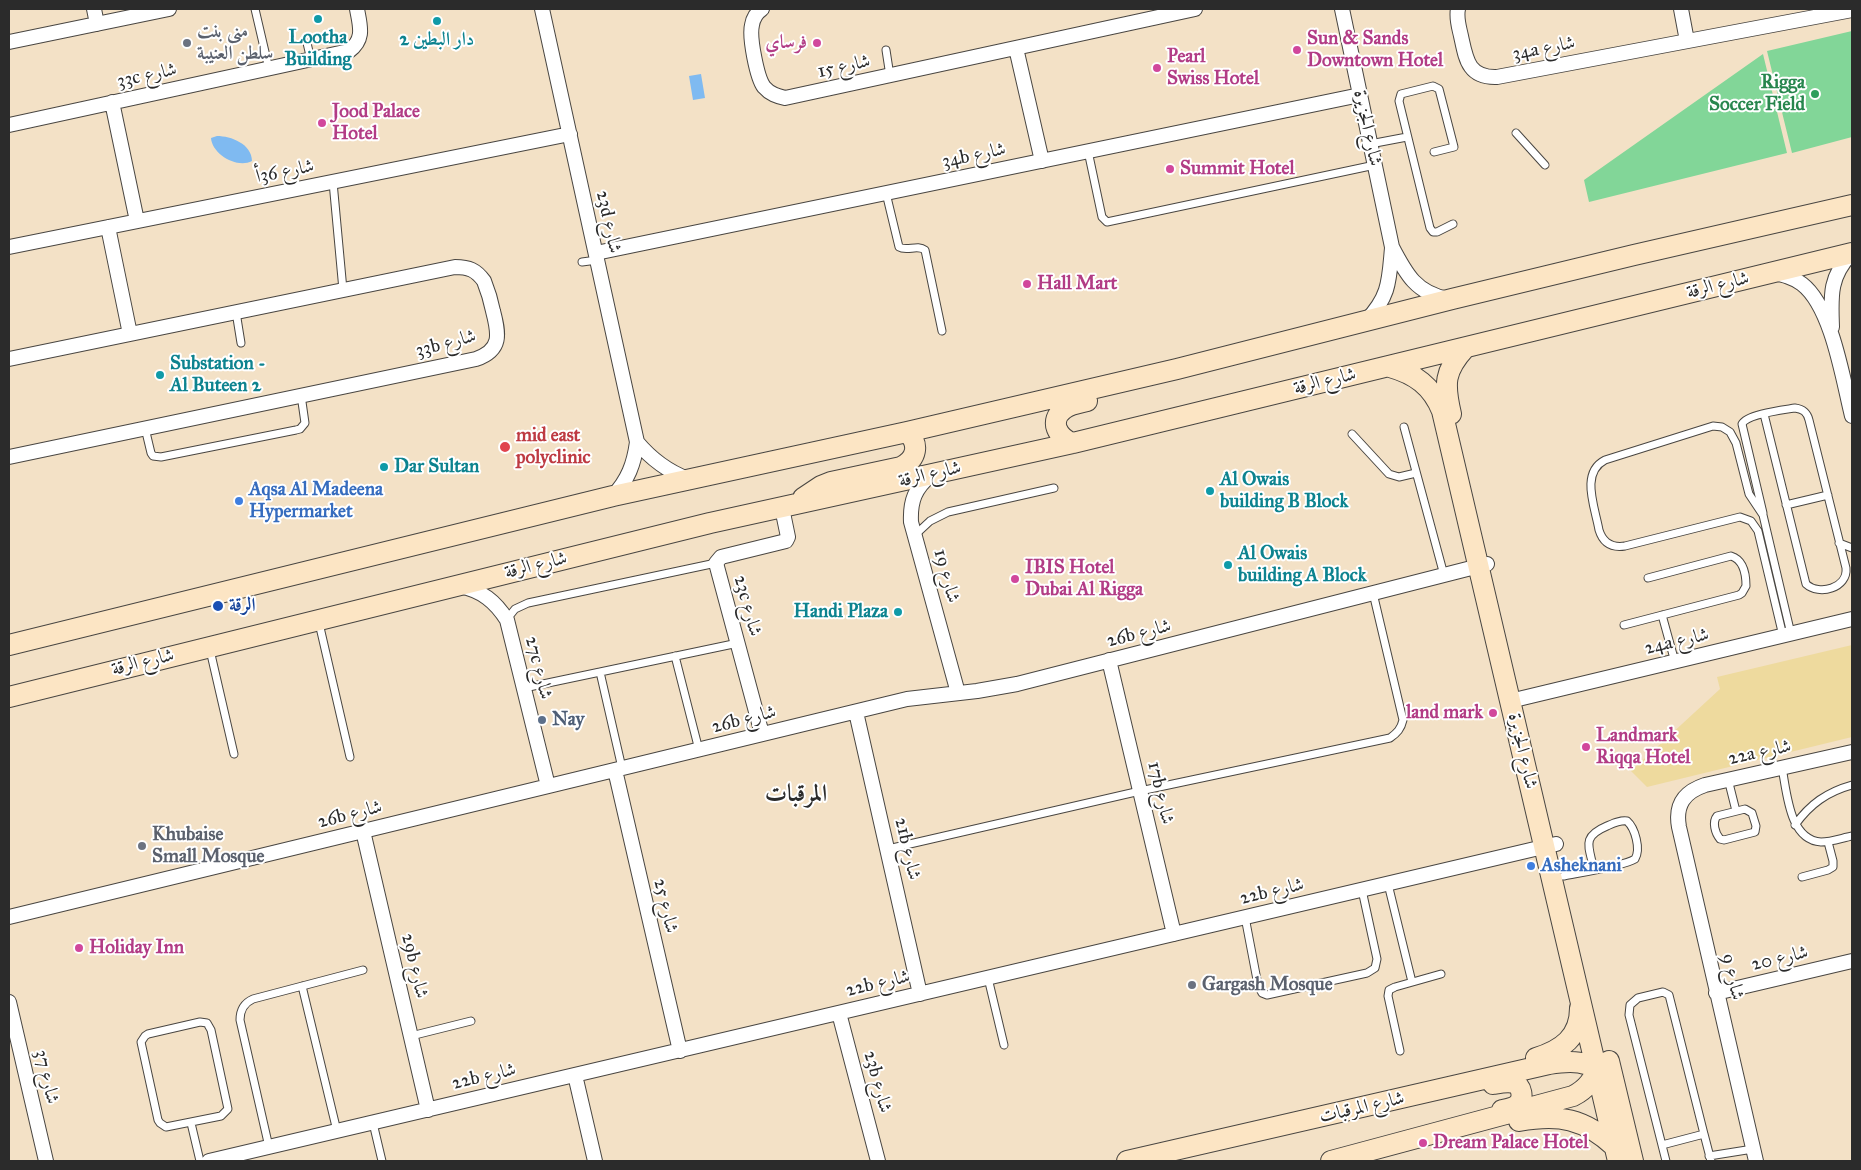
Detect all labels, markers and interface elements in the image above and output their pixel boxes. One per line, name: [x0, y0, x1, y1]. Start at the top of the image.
marker: Lootha Building: [312, 13, 324, 25]
marker: دار البطين 2: [431, 15, 443, 27]
place label: منى بنت سلطن العنيبة: [197, 21, 273, 65]
place label: Lootha Building: [285, 27, 351, 71]
place label: Sun & Sands Downtown Hotel: [1307, 28, 1443, 72]
place label: دار البطين 2: [400, 29, 474, 51]
place label: فرساي: [765, 32, 807, 54]
street label: 34a شارع: [1511, 32, 1577, 66]
marker: منى بنت سلطن العنيبة: [181, 37, 193, 49]
marker: فرساي: [811, 37, 823, 49]
marker: Sun & Sands Downtown Hotel: [1291, 44, 1303, 56]
place label: Pearl Swiss Hotel: [1167, 46, 1259, 90]
street label: شارع 15: [816, 50, 872, 84]
street label: 33c شارع: [115, 59, 179, 93]
marker: Pearl Swiss Hotel: [1151, 62, 1163, 74]
place label: Rigga Soccer Field: [1709, 72, 1805, 116]
street label: شارع الجزيرة: [1348, 88, 1386, 168]
marker: Rigga Soccer Field: [1809, 88, 1821, 100]
place label: Jood Palace Hotel: [332, 101, 420, 145]
marker: Jood Palace Hotel: [316, 117, 328, 129]
street label: 34b شارع: [940, 138, 1008, 174]
street label: شارع 36أ: [254, 155, 316, 189]
place label: Summit Hotel: [1180, 158, 1295, 180]
marker: Summit Hotel: [1164, 163, 1176, 175]
street label: 23d شارع: [590, 189, 626, 255]
street label: شارع الرقة: [1684, 267, 1752, 305]
place label: Hall Mart: [1037, 273, 1117, 295]
marker: Hall Mart: [1021, 278, 1033, 290]
street label: 33b شارع: [413, 325, 479, 363]
place label: Substation - Al Buteen 2: [170, 353, 266, 397]
street label: شارع الرقة: [1291, 363, 1359, 401]
marker: Substation - Al Buteen 2: [154, 369, 166, 381]
place label: mid east polyclinic: [516, 425, 591, 469]
marker: mid east polyclinic: [498, 440, 512, 454]
place label: Dar Sultan: [394, 456, 479, 478]
street label: شارع الرقة: [896, 457, 964, 493]
marker: Dar Sultan: [378, 461, 390, 473]
place label: Al Owais building B Block: [1220, 469, 1348, 513]
place label: Aqsa Al Madeena Hypermarket: [249, 479, 383, 523]
marker: Al Owais building B Block: [1204, 485, 1216, 497]
marker: Aqsa Al Madeena Hypermarket: [233, 495, 245, 507]
place label: Al Owais building A Block: [1238, 543, 1367, 587]
street label: شارع الرقة: [502, 547, 570, 585]
street label: شارع 19: [928, 547, 964, 605]
place label: IBIS Hotel Dubai Al Rigga: [1025, 557, 1143, 601]
marker: Al Owais building A Block: [1222, 559, 1234, 571]
street label: 23c شارع: [728, 573, 766, 639]
marker: IBIS Hotel Dubai Al Rigga: [1009, 573, 1021, 585]
place label: الرقة: [229, 595, 256, 617]
marker: الرقة: [211, 599, 225, 613]
place label: Handi Plaza: [794, 601, 888, 623]
marker: Handi Plaza: [892, 606, 904, 618]
street label: 26b شارع: [1105, 615, 1173, 653]
street label: 24a شارع: [1643, 624, 1711, 660]
street label: 27c شارع: [519, 634, 557, 702]
street label: شارع الرقة: [109, 644, 177, 682]
street label: 26b شارع: [710, 701, 778, 739]
place label: land mark: [1406, 702, 1483, 724]
marker: land mark: [1487, 707, 1499, 719]
place label: Nay: [552, 709, 584, 731]
street label: شارع الجزيرة: [1502, 711, 1542, 791]
marker: Nay: [536, 714, 548, 726]
place label: Landmark Riqqa Hotel: [1596, 725, 1690, 769]
street label: 22a شارع: [1726, 735, 1794, 771]
marker: Landmark Riqqa Hotel: [1580, 741, 1592, 753]
street label: 17b شارع: [1142, 759, 1178, 827]
district label: المرقبات: [765, 781, 827, 809]
street label: 26b شارع: [316, 796, 384, 834]
street label: 21b شارع: [889, 816, 925, 882]
place label: Khubaise Small Mosque: [152, 824, 264, 868]
marker: Khubaise Small Mosque: [136, 840, 148, 852]
place label: Asheknani: [1541, 855, 1622, 877]
marker: Asheknani: [1525, 860, 1537, 872]
street label: 22b شارع: [1238, 874, 1306, 910]
street label: شارع 25: [648, 877, 682, 935]
street label: 29b شارع: [395, 931, 433, 1001]
place label: Holiday Inn: [89, 937, 184, 959]
street label: شارع 20: [1749, 941, 1811, 977]
marker: Holiday Inn: [73, 942, 85, 954]
street label: شارع 9: [1716, 951, 1748, 1003]
street label: 22b شارع: [844, 966, 912, 1002]
place label: Gargash Mosque: [1202, 974, 1333, 996]
marker: Gargash Mosque: [1186, 979, 1198, 991]
street label: شارع 37: [29, 1048, 63, 1106]
street label: 23b شارع: [858, 1048, 896, 1116]
street label: 22b شارع: [450, 1059, 518, 1095]
street label: شارع المرقبات: [1317, 1087, 1407, 1129]
place label: Dream Palace Hotel: [1433, 1132, 1588, 1154]
marker: Dream Palace Hotel: [1417, 1137, 1429, 1149]

